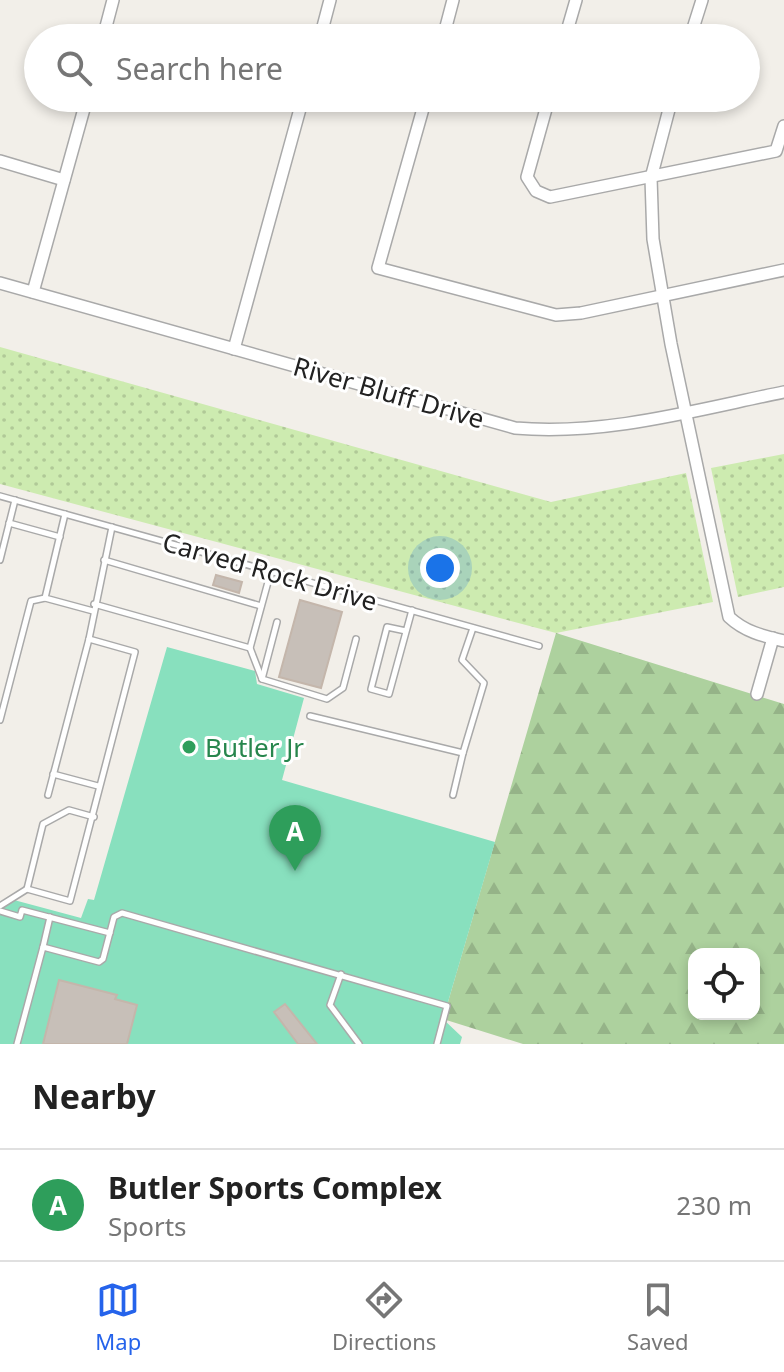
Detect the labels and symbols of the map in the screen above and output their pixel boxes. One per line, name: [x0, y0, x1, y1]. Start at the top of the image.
street label: River Bluff Drive: [289, 348, 489, 436]
street label: Carved Rock Drive: [158, 523, 382, 619]
your location: [420, 548, 460, 588]
place label: Butler Jr: [205, 729, 304, 765]
marker: Butler Jr: [180, 738, 198, 756]
pin: A: [269, 805, 321, 871]

